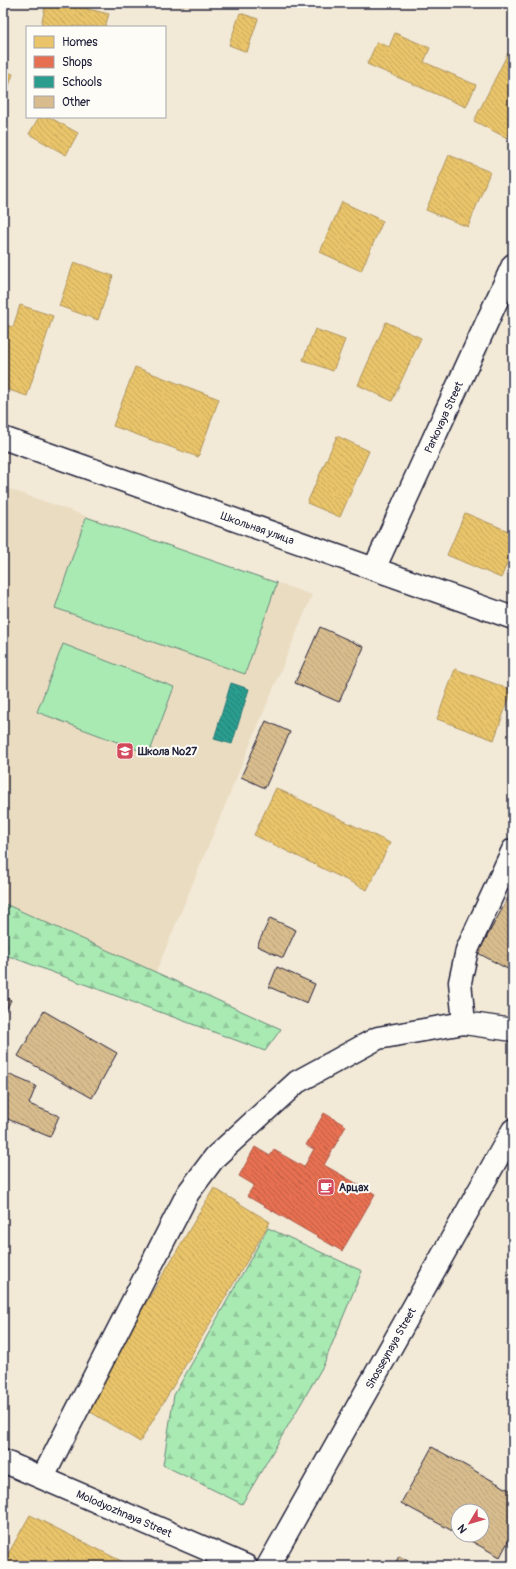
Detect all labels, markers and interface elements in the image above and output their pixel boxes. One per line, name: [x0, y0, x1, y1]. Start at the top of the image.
legend: [26, 26, 166, 118]
text: Homes: [62, 35, 98, 50]
text: Shops: [62, 55, 93, 70]
text: Schools: [62, 75, 102, 90]
text: Other: [62, 95, 91, 110]
street label: Parkovaya Street: [421, 379, 466, 455]
street label: Школьная улица: [219, 509, 296, 547]
school or university icon: Школа №27: [115, 741, 135, 761]
place label: Школа №27: [137, 745, 197, 758]
cafe icon: Арцах: [316, 1177, 336, 1197]
place label: Арцах: [339, 1181, 369, 1194]
street label: Shosseynaya Street: [363, 1305, 419, 1391]
street label: Molodyozhnaya Street: [74, 1487, 174, 1540]
north arrow: [450, 1503, 490, 1543]
text: N: [455, 1521, 470, 1536]

